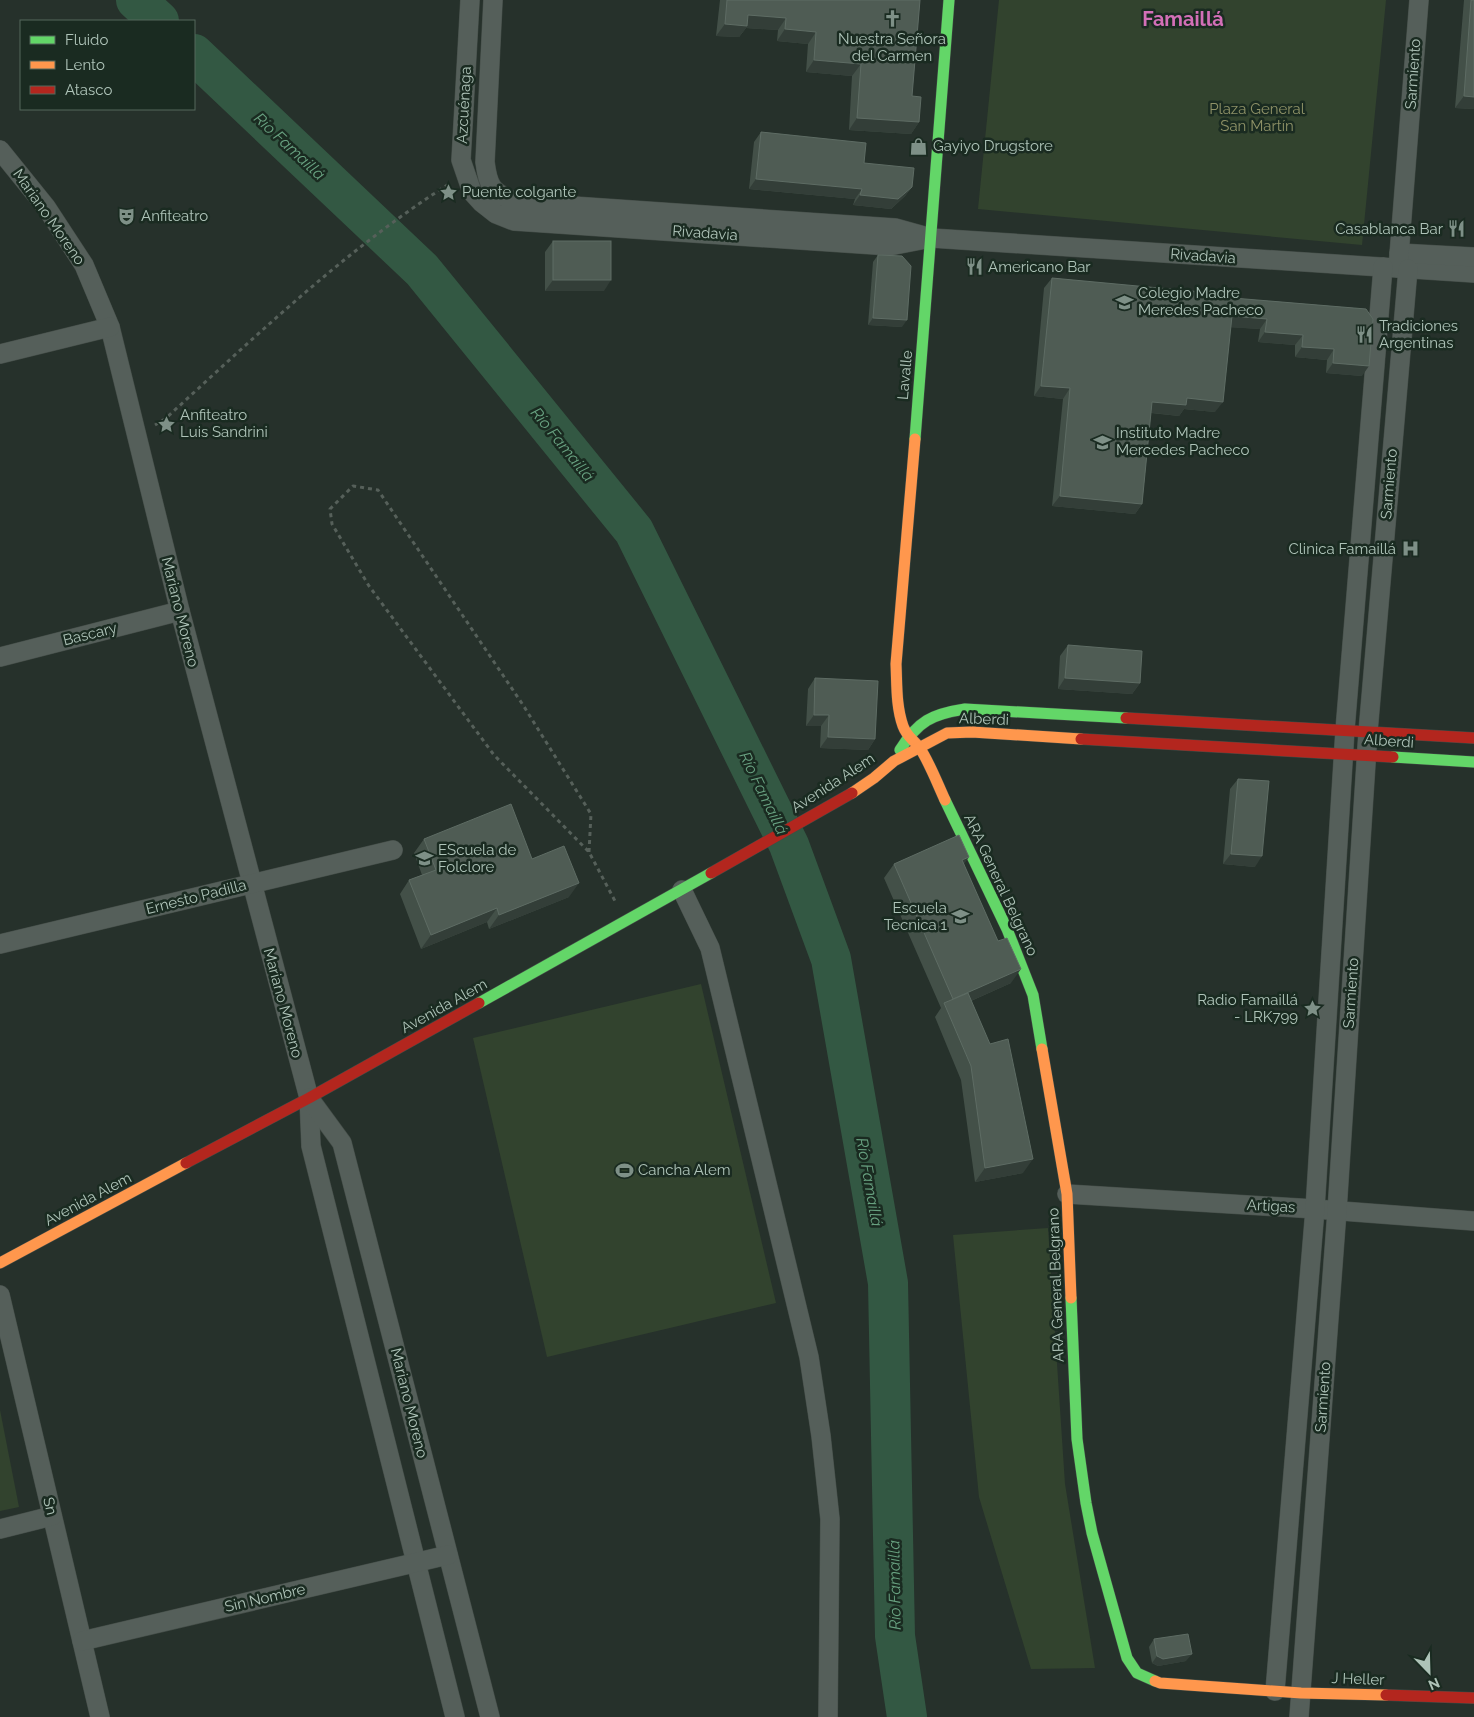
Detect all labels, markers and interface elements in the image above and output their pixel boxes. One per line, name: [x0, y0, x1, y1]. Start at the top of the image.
district label: Famaillá: [1142, 7, 1224, 31]
church icon: Nuestra Señora del Carmen: [882, 8, 902, 28]
legend: [20, 20, 195, 110]
place label: Nuestra Señora del Carmen: [838, 30, 946, 65]
text: Fluido: [65, 31, 108, 49]
street label: Sarmiento: [1402, 38, 1424, 110]
text: Lento: [65, 56, 105, 74]
street label: Azcuénaga: [453, 66, 475, 144]
text: Atasco: [65, 81, 112, 99]
park label: Plaza General San Martín: [1209, 100, 1306, 135]
water label: Río Famaillá: [250, 109, 329, 184]
shop icon: Gayiyo Drugstore: [909, 136, 929, 156]
place label: Gayiyo Drugstore: [933, 137, 1053, 155]
street label: Mariano Moreno: [9, 166, 89, 268]
place icon: Puente colgante: [438, 182, 458, 202]
place label: Puente colgante: [462, 183, 576, 201]
theatre icon: Anfiteatro: [117, 206, 137, 226]
place label: Anfiteatro: [141, 207, 208, 225]
restaurant icon: Casablanca Bar: [1447, 219, 1467, 239]
place label: Casablanca Bar: [1335, 220, 1444, 238]
street label: Rivadavia: [672, 222, 738, 244]
street label: Rivadavia: [1170, 245, 1236, 267]
restaurant icon: Americano Bar: [964, 257, 984, 277]
place label: Americano Bar: [988, 258, 1091, 276]
place label: Colegio Madre Meredes Pacheco: [1138, 284, 1263, 319]
school or university icon: Colegio Madre Meredes Pacheco: [1114, 292, 1134, 312]
place label: Tradiciones Argentinas: [1379, 317, 1458, 352]
restaurant icon: Tradiciones Argentinas: [1355, 325, 1375, 345]
street label: Lavalle: [894, 349, 916, 401]
water label: Río Famaillá: [527, 403, 598, 485]
place label: Anfiteatro Luis Sandrini: [180, 406, 268, 441]
place icon: Anfiteatro Luis Sandrini: [156, 414, 176, 434]
place label: Instituto Madre Mercedes Pacheco: [1116, 424, 1249, 459]
school or university icon: Instituto Madre Mercedes Pacheco: [1092, 432, 1112, 452]
street label: Sarmiento: [1377, 448, 1401, 520]
hospital icon: Clinica Famaillá: [1400, 539, 1420, 559]
place label: Clinica Famaillá: [1289, 540, 1396, 558]
street label: Mariano Moreno: [158, 555, 202, 669]
street label: Bascary: [61, 619, 119, 649]
street label: Alberdi: [959, 709, 1009, 729]
street label: Alberdi: [1363, 730, 1415, 752]
water label: Río Famaillá: [735, 749, 792, 838]
street label: Avenida Alem: [788, 749, 878, 817]
street label: ARA General Belgrano: [960, 811, 1042, 959]
place label: EScuela de Folclore: [438, 841, 517, 876]
school or university icon: EScuela de Folclore: [414, 849, 434, 869]
street label: Ernesto Padilla: [144, 876, 248, 918]
place label: Escuela Tecnica 1: [884, 899, 948, 934]
school or university icon: Escuela Tecnica 1: [951, 907, 971, 927]
street label: Mariano Moreno: [260, 946, 306, 1060]
street label: Sarmiento: [1340, 957, 1362, 1029]
street label: Avenida Alem: [398, 975, 490, 1037]
place label: Radio Famaillá - LRK799: [1197, 991, 1298, 1026]
place icon: Radio Famaillá - LRK799: [1302, 999, 1322, 1019]
water label: Río Famaillá: [852, 1136, 887, 1228]
sports icon: Cancha Alem: [614, 1160, 634, 1180]
place label: Cancha Alem: [638, 1161, 731, 1179]
street label: Avenida Alem: [41, 1169, 135, 1229]
street label: Artigas: [1246, 1196, 1296, 1216]
street label: ARA General Belgrano: [1044, 1207, 1068, 1363]
street label: Mariano Moreno: [387, 1346, 431, 1460]
street label: Sarmiento: [1312, 1361, 1334, 1433]
street label: Sn: [39, 1495, 61, 1517]
water label: Río Famaillá: [884, 1540, 905, 1630]
street label: Sin Nombre: [223, 1580, 307, 1616]
north arrow: [1404, 1647, 1454, 1697]
street label: J Heller: [1331, 1669, 1386, 1689]
text: N: [1426, 1675, 1442, 1693]

